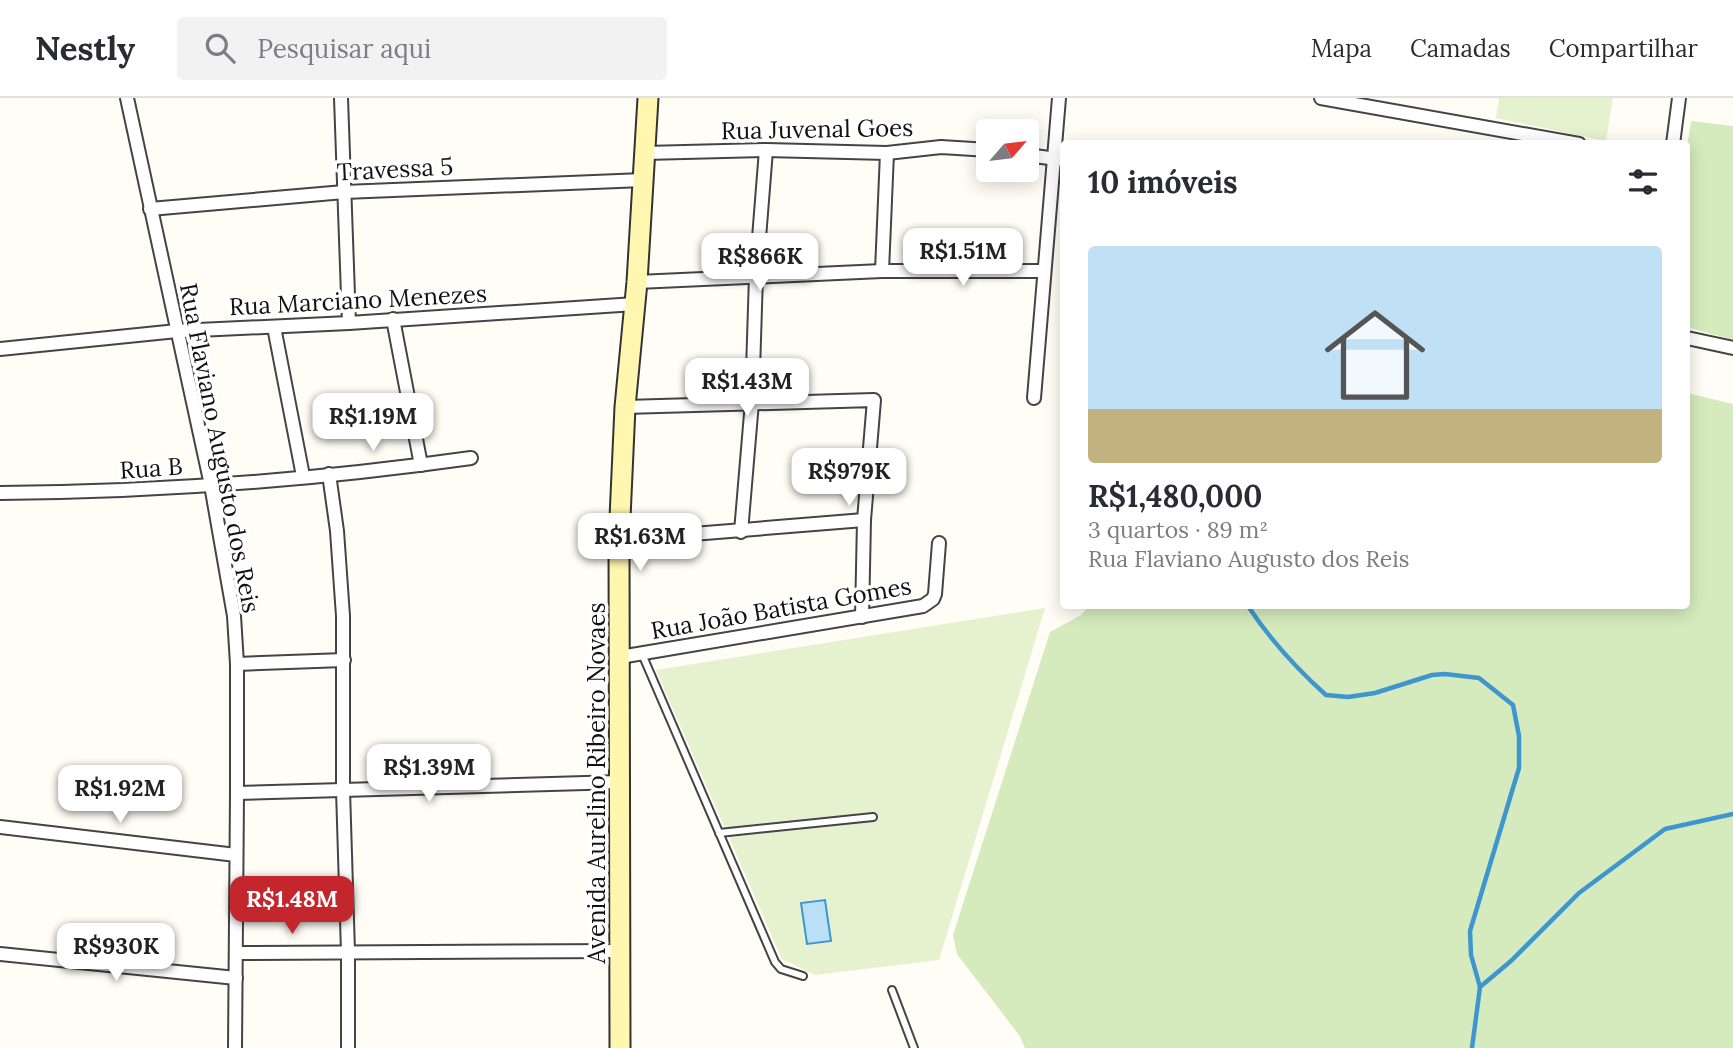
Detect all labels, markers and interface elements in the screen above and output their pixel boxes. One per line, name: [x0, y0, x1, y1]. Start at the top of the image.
search box: [177, 17, 667, 80]
text: Nestly: [35, 27, 135, 69]
icon: search: [201, 29, 239, 67]
text: Pesquisar aqui: [257, 32, 431, 65]
text: Mapa: [1311, 33, 1372, 64]
text: Camadas: [1410, 33, 1511, 64]
text: Compartilhar: [1549, 33, 1698, 64]
street label: Rua Juvenal Goes: [721, 112, 913, 146]
north arrow: [976, 119, 1040, 182]
map controls: [976, 119, 1039, 182]
street label: Travessa 5: [336, 150, 454, 188]
text: 10 imóveis: [1088, 163, 1238, 201]
icon: filters: [1624, 163, 1662, 201]
pin: R$1.51M: [898, 228, 1028, 288]
pin: R$866K: [703, 234, 817, 293]
text: R$1.51M: [919, 236, 1007, 265]
text: R$866K: [717, 241, 803, 270]
street label: Rua Marciano Menezes: [228, 278, 488, 322]
street label: Rua Flaviano Augusto dos Reis: [173, 280, 267, 616]
icon: home: [1312, 292, 1438, 418]
pin: R$1.43M: [682, 358, 812, 418]
text: R$1.43M: [701, 366, 793, 395]
pin: R$1.19M: [308, 394, 438, 453]
text: R$1.19M: [329, 401, 417, 430]
pin: R$979K: [792, 448, 906, 508]
street label: Rua B: [118, 450, 184, 486]
text: R$979K: [808, 456, 890, 485]
text: R$1,480,000: [1088, 477, 1262, 515]
pin: R$1.63M: [575, 514, 705, 573]
text: 3 quartos · 89 m²: [1088, 515, 1268, 544]
text: R$1.63M: [594, 521, 686, 550]
text: Rua Flaviano Augusto dos Reis: [1088, 544, 1409, 573]
street label: Rua João Batista Gomes: [648, 570, 914, 646]
street label: Avenida Aurelino Ribeiro Novaes: [581, 602, 612, 965]
pin: R$1.39M: [364, 744, 494, 804]
text: R$1.39M: [383, 752, 475, 781]
pin: R$1.92M: [55, 766, 185, 825]
text: R$1.92M: [74, 773, 166, 802]
pin: R$1.48M: [227, 876, 357, 936]
text: R$1.48M: [246, 884, 338, 913]
pin: R$930K: [59, 924, 173, 983]
text: R$930K: [73, 931, 159, 960]

